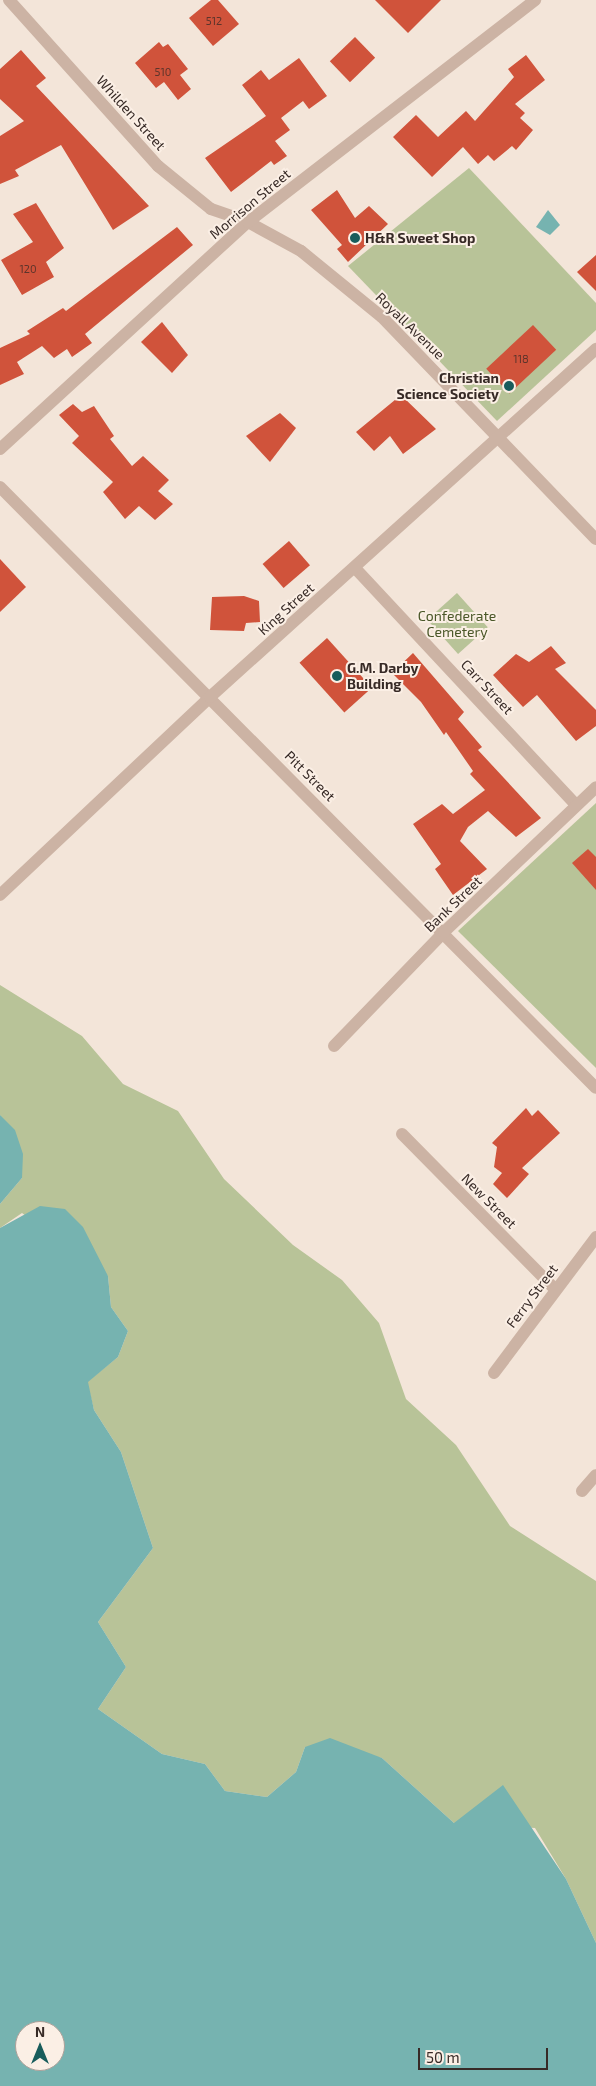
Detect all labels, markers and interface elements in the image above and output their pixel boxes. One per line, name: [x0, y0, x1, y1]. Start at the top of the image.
house number: 512: [206, 14, 222, 28]
house number: 510: [155, 65, 171, 79]
street label: Whilden Street: [93, 72, 169, 154]
street label: Morrison Street: [206, 165, 294, 243]
place label: H&R Sweet Shop: [365, 230, 475, 246]
marker: H&R Sweet Shop: [349, 232, 361, 244]
house number: 120: [19, 262, 37, 276]
street label: Royall Avenue: [372, 289, 448, 363]
house number: 118: [513, 352, 529, 366]
place label: Christian Science Society: [397, 370, 499, 402]
marker: Christian Science Society: [503, 380, 515, 392]
street label: King Street: [254, 579, 318, 639]
park label: Confederate Cemetery: [418, 608, 496, 640]
street label: Carr Street: [457, 656, 517, 718]
place label: G.M. Darby Building: [347, 660, 418, 692]
marker: G.M. Darby Building: [331, 670, 343, 682]
street label: Pitt Street: [281, 747, 339, 805]
street label: Bank Street: [421, 872, 485, 936]
street label: New Street: [458, 1170, 520, 1232]
street label: Ferry Street: [503, 1261, 561, 1331]
north arrow: [15, 2021, 65, 2071]
text: N: [35, 2023, 45, 2040]
scale bar: [421, 2038, 551, 2070]
text: 50 m: [426, 2048, 460, 2066]

